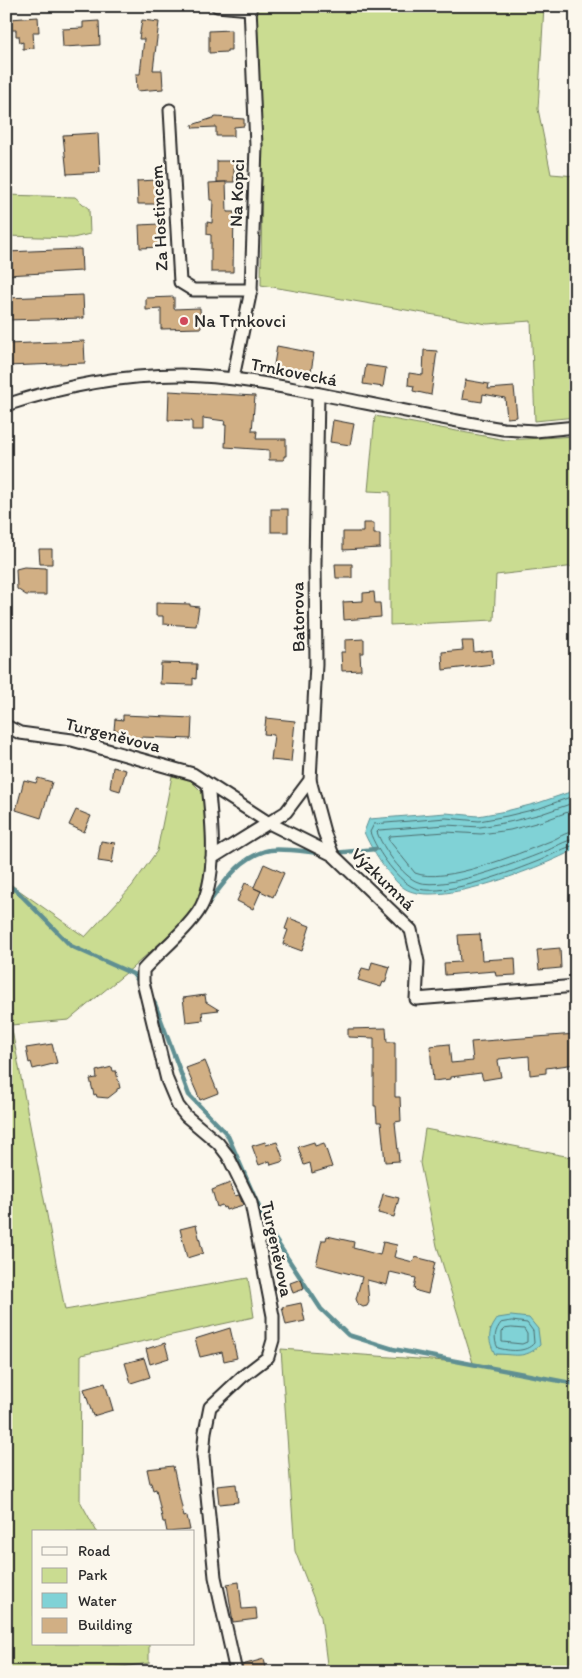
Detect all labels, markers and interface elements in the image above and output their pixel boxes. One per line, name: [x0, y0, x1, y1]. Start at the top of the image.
street label: Na Kopci: [225, 158, 249, 228]
street label: Za Hostincem: [145, 164, 173, 272]
place label: Na Trnkovci: [194, 310, 286, 332]
marker: Na Trnkovci: [178, 315, 190, 327]
street label: Trnkovecká: [249, 353, 340, 391]
street label: Batorova: [286, 581, 310, 652]
street label: Turgeněvova: [63, 713, 164, 758]
street label: Výzkumná: [346, 843, 420, 916]
street label: Turgeněvova: [256, 1199, 298, 1300]
legend: [32, 1530, 195, 1646]
text: Road: [78, 1542, 111, 1560]
text: Park: [78, 1566, 108, 1584]
text: Water: [78, 1592, 117, 1610]
text: Building: [78, 1616, 132, 1634]

